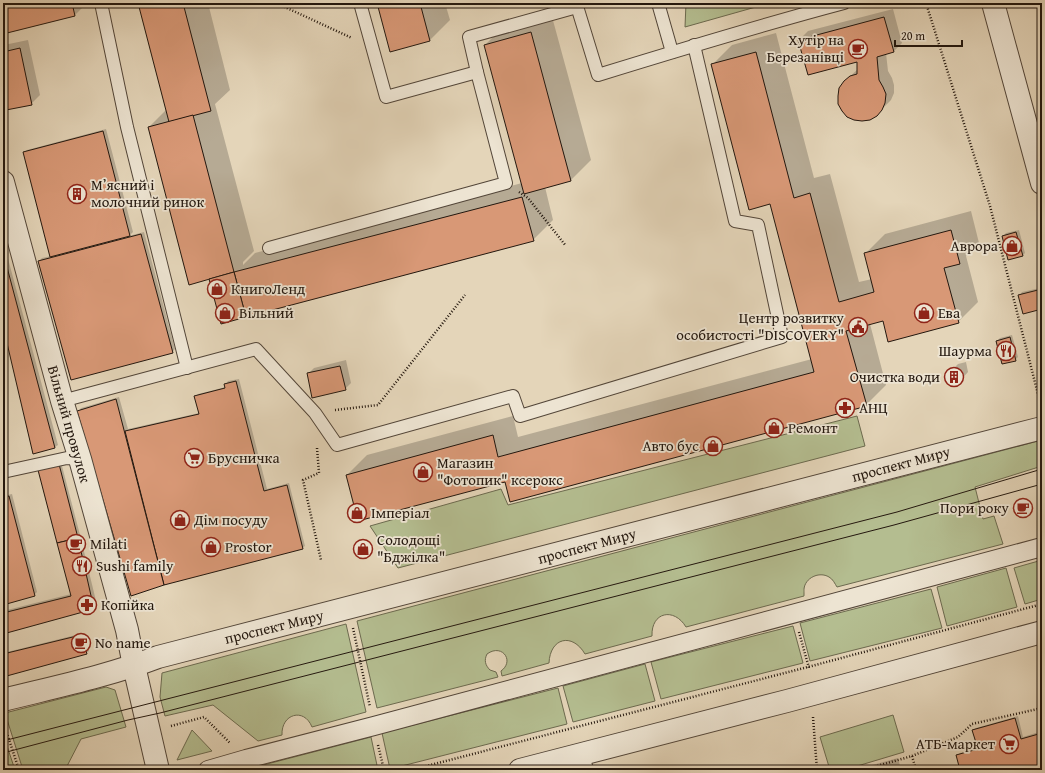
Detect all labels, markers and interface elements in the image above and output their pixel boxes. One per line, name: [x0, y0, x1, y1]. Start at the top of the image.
scale bar: [895, 22, 962, 48]
text: 20 m: [901, 27, 925, 44]
place label: Хутір на Березанівці: [767, 29, 845, 67]
cafe icon: Хутір на Березанівці: [847, 38, 869, 60]
place label: Мʼясний і молочний ринок: [91, 174, 205, 212]
building icon: Мʼясний і молочний ринок: [66, 183, 88, 205]
place label: Аврора: [951, 235, 999, 256]
shop icon: Аврора: [1001, 235, 1023, 257]
shop icon: КнигоЛенд: [206, 278, 228, 300]
place label: КнигоЛенд: [231, 278, 305, 299]
shop icon: Вільний: [214, 302, 236, 324]
place label: Вільний: [239, 302, 294, 323]
shop icon: Ева: [913, 302, 935, 324]
place label: Ева: [938, 302, 961, 323]
place label: Центр розвитку особистості "DISCOVERY": [676, 307, 844, 345]
public building icon: Центр розвитку особистості "DISCOVERY": [847, 316, 869, 338]
place label: Шаурма: [939, 340, 993, 361]
restaurant icon: Шаурма: [995, 340, 1017, 362]
street label: Вільний провулок: [43, 363, 96, 485]
place label: Очистка води: [850, 366, 940, 387]
building icon: Очистка води: [943, 366, 965, 388]
pharmacy icon: АНЦ: [834, 397, 856, 419]
place label: АНЦ: [859, 397, 888, 418]
shop icon: Ремонт: [763, 417, 785, 439]
place label: Ремонт: [788, 417, 838, 438]
place label: Авто бус: [642, 435, 699, 456]
shop icon: Авто бус: [702, 435, 724, 457]
street label: проспект Миру: [849, 440, 953, 487]
supermarket icon: Брусничка: [183, 447, 205, 469]
place label: Брусничка: [208, 447, 280, 468]
place label: Магазин "Фотопик" ксерокс: [437, 452, 563, 490]
shop icon: Магазин "Фотопик" ксерокс: [412, 461, 434, 483]
place label: Пори року: [940, 497, 1009, 518]
cafe icon: Пори року: [1012, 497, 1034, 519]
shop icon: Імперіал: [346, 502, 368, 524]
place label: Імперіал: [371, 502, 430, 523]
shop icon: Дім посуду: [169, 509, 191, 531]
place label: Дім посуду: [193, 509, 268, 530]
street label: проспект Миру: [535, 522, 639, 569]
place label: Солодощі "Бджілка": [377, 529, 445, 567]
cafe icon: Milati: [65, 533, 87, 555]
place label: Milati: [90, 533, 127, 554]
shop icon: Prostor: [200, 536, 222, 558]
place label: Prostor: [225, 536, 272, 557]
shop icon: Солодощі "Бджілка": [352, 538, 374, 560]
restaurant icon: Sushi family: [71, 555, 93, 577]
place label: Sushi family: [96, 555, 174, 576]
pharmacy icon: Копійка: [76, 594, 98, 616]
place label: Копійка: [101, 594, 155, 615]
street label: проспект Миру: [222, 604, 326, 649]
cafe icon: No name: [70, 632, 92, 654]
place label: No name: [95, 632, 151, 653]
place label: АТБ-маркет: [916, 733, 996, 754]
supermarket icon: АТБ-маркет: [998, 733, 1020, 755]

